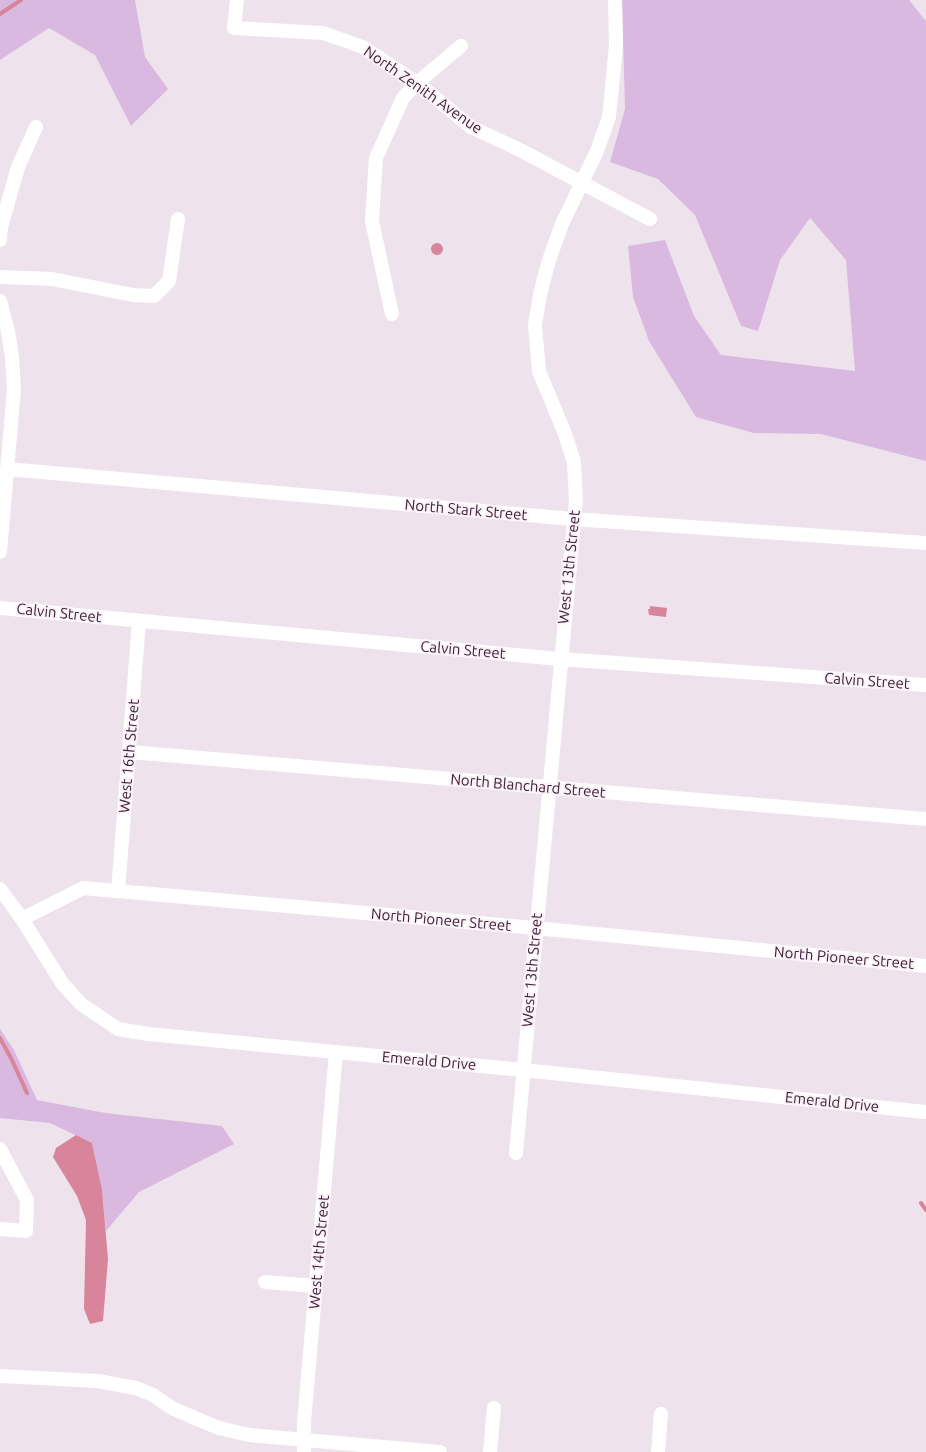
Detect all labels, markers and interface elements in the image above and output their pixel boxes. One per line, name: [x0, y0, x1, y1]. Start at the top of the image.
street label: North Zenith Avenue: [360, 42, 486, 138]
street label: North Stark Street: [404, 496, 528, 524]
street label: West 13th Street: [554, 509, 584, 625]
street label: Calvin Street: [15, 600, 103, 626]
street label: Calvin Street: [420, 637, 506, 663]
street label: Calvin Street: [824, 669, 910, 693]
street label: West 16th Street: [115, 698, 143, 814]
street label: North Blanchard Street: [450, 770, 606, 802]
street label: North Pioneer Street: [370, 905, 512, 935]
street label: West 13th Street: [518, 912, 546, 1028]
street label: North Pioneer Street: [773, 943, 915, 973]
street label: Emerald Drive: [381, 1048, 477, 1074]
street label: Emerald Drive: [784, 1088, 880, 1116]
street label: West 14th Street: [305, 1194, 333, 1310]

